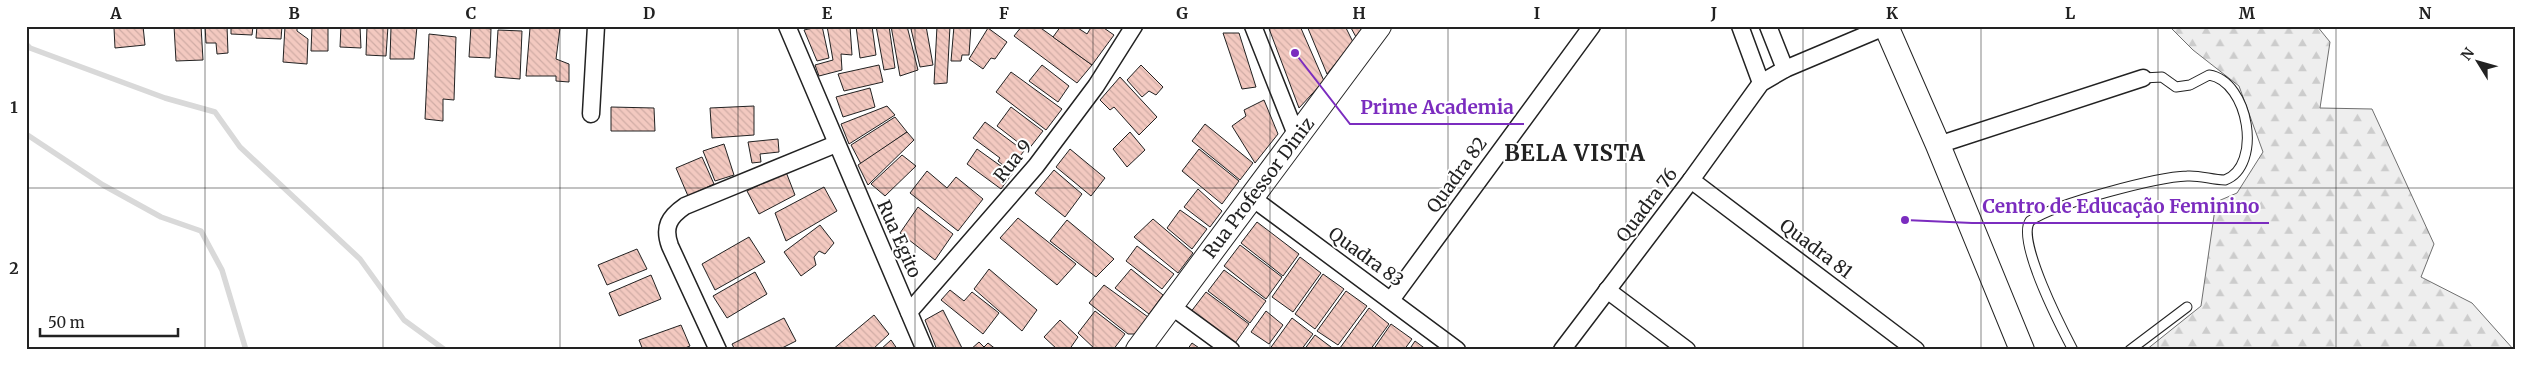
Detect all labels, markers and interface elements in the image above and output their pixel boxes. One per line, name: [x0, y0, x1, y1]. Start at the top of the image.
text: A: [109, 3, 122, 23]
text: B: [288, 3, 300, 23]
text: C: [466, 3, 476, 23]
text: D: [643, 3, 655, 23]
text: E: [822, 3, 833, 23]
text: F: [999, 3, 1009, 23]
text: G: [1176, 3, 1188, 23]
text: H: [1352, 3, 1366, 23]
text: I: [1534, 3, 1540, 23]
text: J: [1710, 3, 1717, 23]
text: K: [1886, 3, 1898, 23]
text: L: [2065, 3, 2075, 23]
text: M: [2239, 3, 2256, 23]
text: N: [2419, 3, 2432, 23]
north arrow: [2454, 38, 2504, 88]
text: N: [2457, 44, 2478, 64]
callout: Prime Academia: [1350, 90, 1524, 124]
text: Prime Academia: [1360, 95, 1514, 119]
text: 1: [10, 97, 18, 117]
street label: Rua Professor Diniz: [1198, 113, 1319, 263]
street label: Quadra 82: [1421, 132, 1492, 217]
street label: Rua 9: [988, 135, 1037, 187]
district label: BELA VISTA: [1504, 139, 1646, 167]
street label: Quadra 76: [1611, 163, 1682, 246]
callout: Centro de Educação Feminino: [1972, 189, 2269, 223]
text: Centro de Educação Feminino: [1983, 194, 2259, 218]
street label: Rua Egito: [872, 196, 927, 281]
street label: Quadra 81: [1775, 214, 1857, 283]
street label: Quadra 83: [1324, 222, 1408, 292]
text: 2: [9, 258, 19, 278]
scale bar: [40, 306, 178, 338]
text: 50 m: [48, 313, 85, 332]

